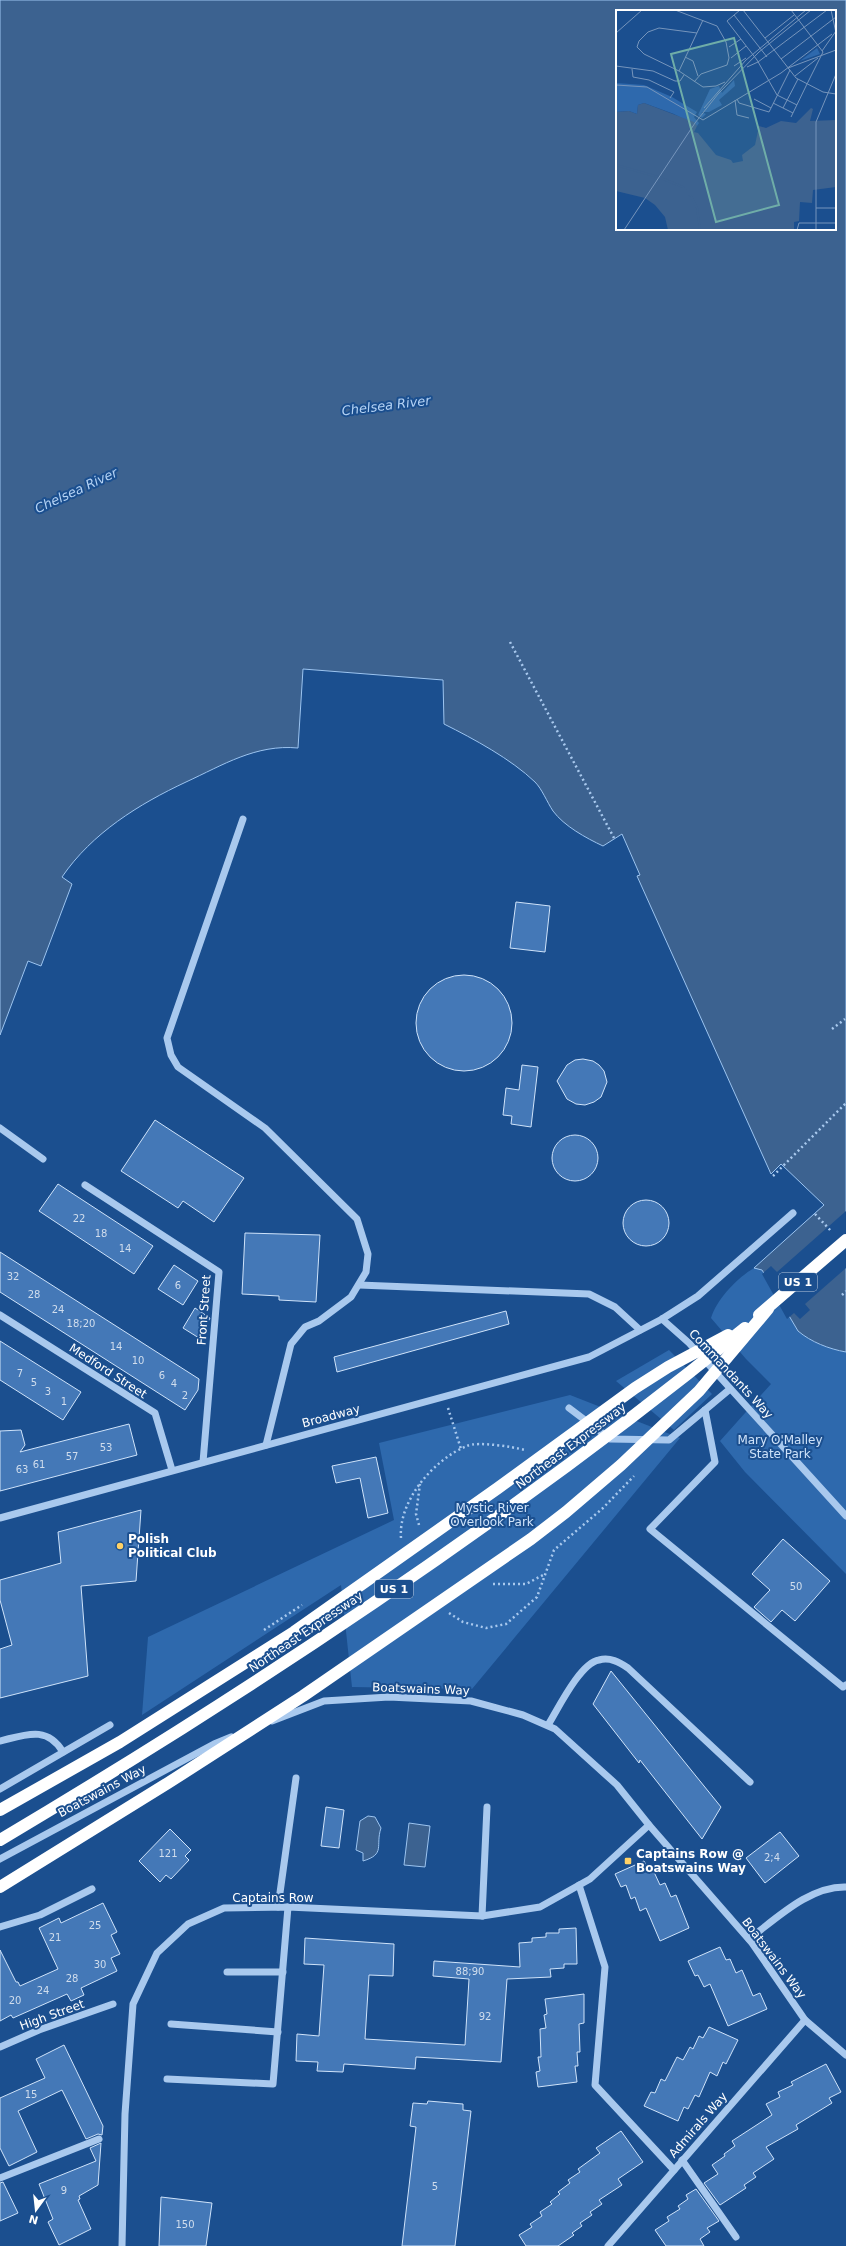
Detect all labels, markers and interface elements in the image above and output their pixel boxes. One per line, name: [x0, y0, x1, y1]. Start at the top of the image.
inset map: [616, 10, 836, 230]
water label: Chelsea River: [341, 392, 433, 418]
water label: Chelsea River: [32, 464, 121, 516]
house number: 22: [73, 1213, 85, 1224]
house number: 18: [95, 1228, 107, 1239]
house number: 14: [119, 1243, 131, 1254]
house number: 32: [7, 1271, 19, 1282]
road number: US 1: [779, 1273, 817, 1291]
street label: Front Street: [195, 1274, 213, 1346]
house number: 6: [175, 1280, 181, 1291]
house number: 28: [28, 1289, 40, 1300]
house number: 24: [52, 1304, 64, 1315]
house number: 18;20: [67, 1318, 95, 1329]
street label: Commandants Way: [686, 1326, 776, 1422]
street label: Medford Street: [67, 1341, 150, 1401]
house number: 14: [110, 1341, 122, 1352]
house number: 10: [132, 1355, 144, 1366]
house number: 7: [17, 1368, 23, 1379]
house number: 6: [159, 1370, 165, 1381]
house number: 5: [31, 1377, 37, 1388]
house number: 4: [171, 1378, 177, 1389]
house number: 3: [45, 1386, 51, 1397]
house number: 2: [182, 1390, 188, 1401]
house number: 1: [61, 1396, 67, 1407]
street label: Northeast Expressway: [513, 1400, 629, 1492]
street label: Broadway: [300, 1402, 362, 1430]
park label: Mary O'Malley State Park: [737, 1433, 823, 1461]
house number: 53: [100, 1442, 112, 1453]
house number: 57: [66, 1451, 78, 1462]
house number: 61: [33, 1459, 45, 1470]
house number: 63: [16, 1464, 28, 1475]
park label: Mystic River Overlook Park: [450, 1501, 534, 1529]
place label: Polish Political Club: [128, 1532, 217, 1560]
marker: Polish Political Club: [115, 1541, 125, 1551]
road number: US 1: [375, 1580, 413, 1598]
house number: 50: [790, 1581, 802, 1592]
street label: Northeast Expressway: [246, 1589, 366, 1675]
street label: Boatswains Way: [372, 1680, 470, 1698]
street label: Boatswains Way: [56, 1762, 148, 1820]
place label: Captains Row @ Boatswains Way: [636, 1847, 746, 1875]
house number: 121: [158, 1848, 178, 1859]
house number: 2;4: [764, 1852, 780, 1863]
marker: Captains Row @ Boatswains Way: [623, 1856, 633, 1866]
street label: Captains Row: [232, 1891, 314, 1905]
street label: Boatswains Way: [739, 1915, 809, 2001]
house number: 25: [89, 1920, 101, 1931]
house number: 21: [49, 1932, 61, 1943]
house number: 30: [94, 1959, 106, 1970]
house number: 88;90: [456, 1966, 484, 1977]
house number: 28: [66, 1973, 78, 1984]
house number: 24: [37, 1985, 49, 1996]
house number: 20: [9, 1995, 21, 2006]
street label: High Street: [18, 1997, 87, 2033]
house number: 92: [479, 2011, 491, 2022]
house number: 15: [25, 2089, 37, 2100]
street label: Admirals Way: [666, 2090, 730, 2160]
house number: 5: [432, 2181, 438, 2192]
house number: 9: [61, 2185, 67, 2196]
north arrow: [16, 2190, 56, 2230]
text: N: [27, 2212, 40, 2227]
house number: 150: [175, 2219, 195, 2230]

